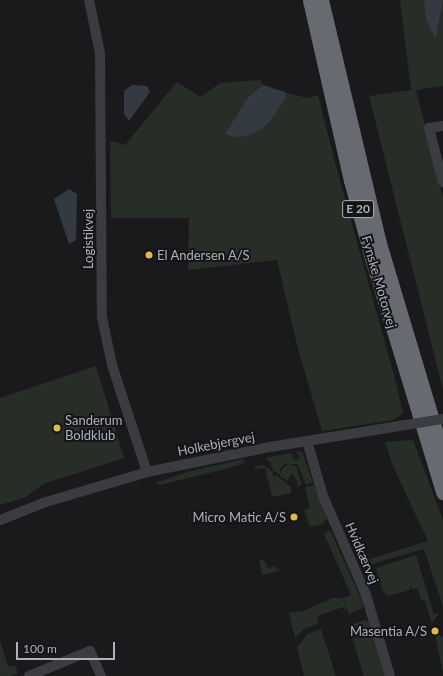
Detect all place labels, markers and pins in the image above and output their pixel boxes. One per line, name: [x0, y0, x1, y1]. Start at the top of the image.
place label: El Andersen A/S: [157, 247, 251, 263]
marker: El Andersen A/S: [144, 250, 154, 260]
place label: Sanderum Boldklub: [65, 413, 122, 444]
marker: Sanderum Boldklub: [52, 423, 62, 433]
place label: Micro Matic A/S: [192, 509, 286, 525]
marker: Micro Matic A/S: [289, 512, 299, 522]
place label: Masentia A/S: [349, 623, 427, 639]
marker: Masentia A/S: [430, 626, 440, 636]

